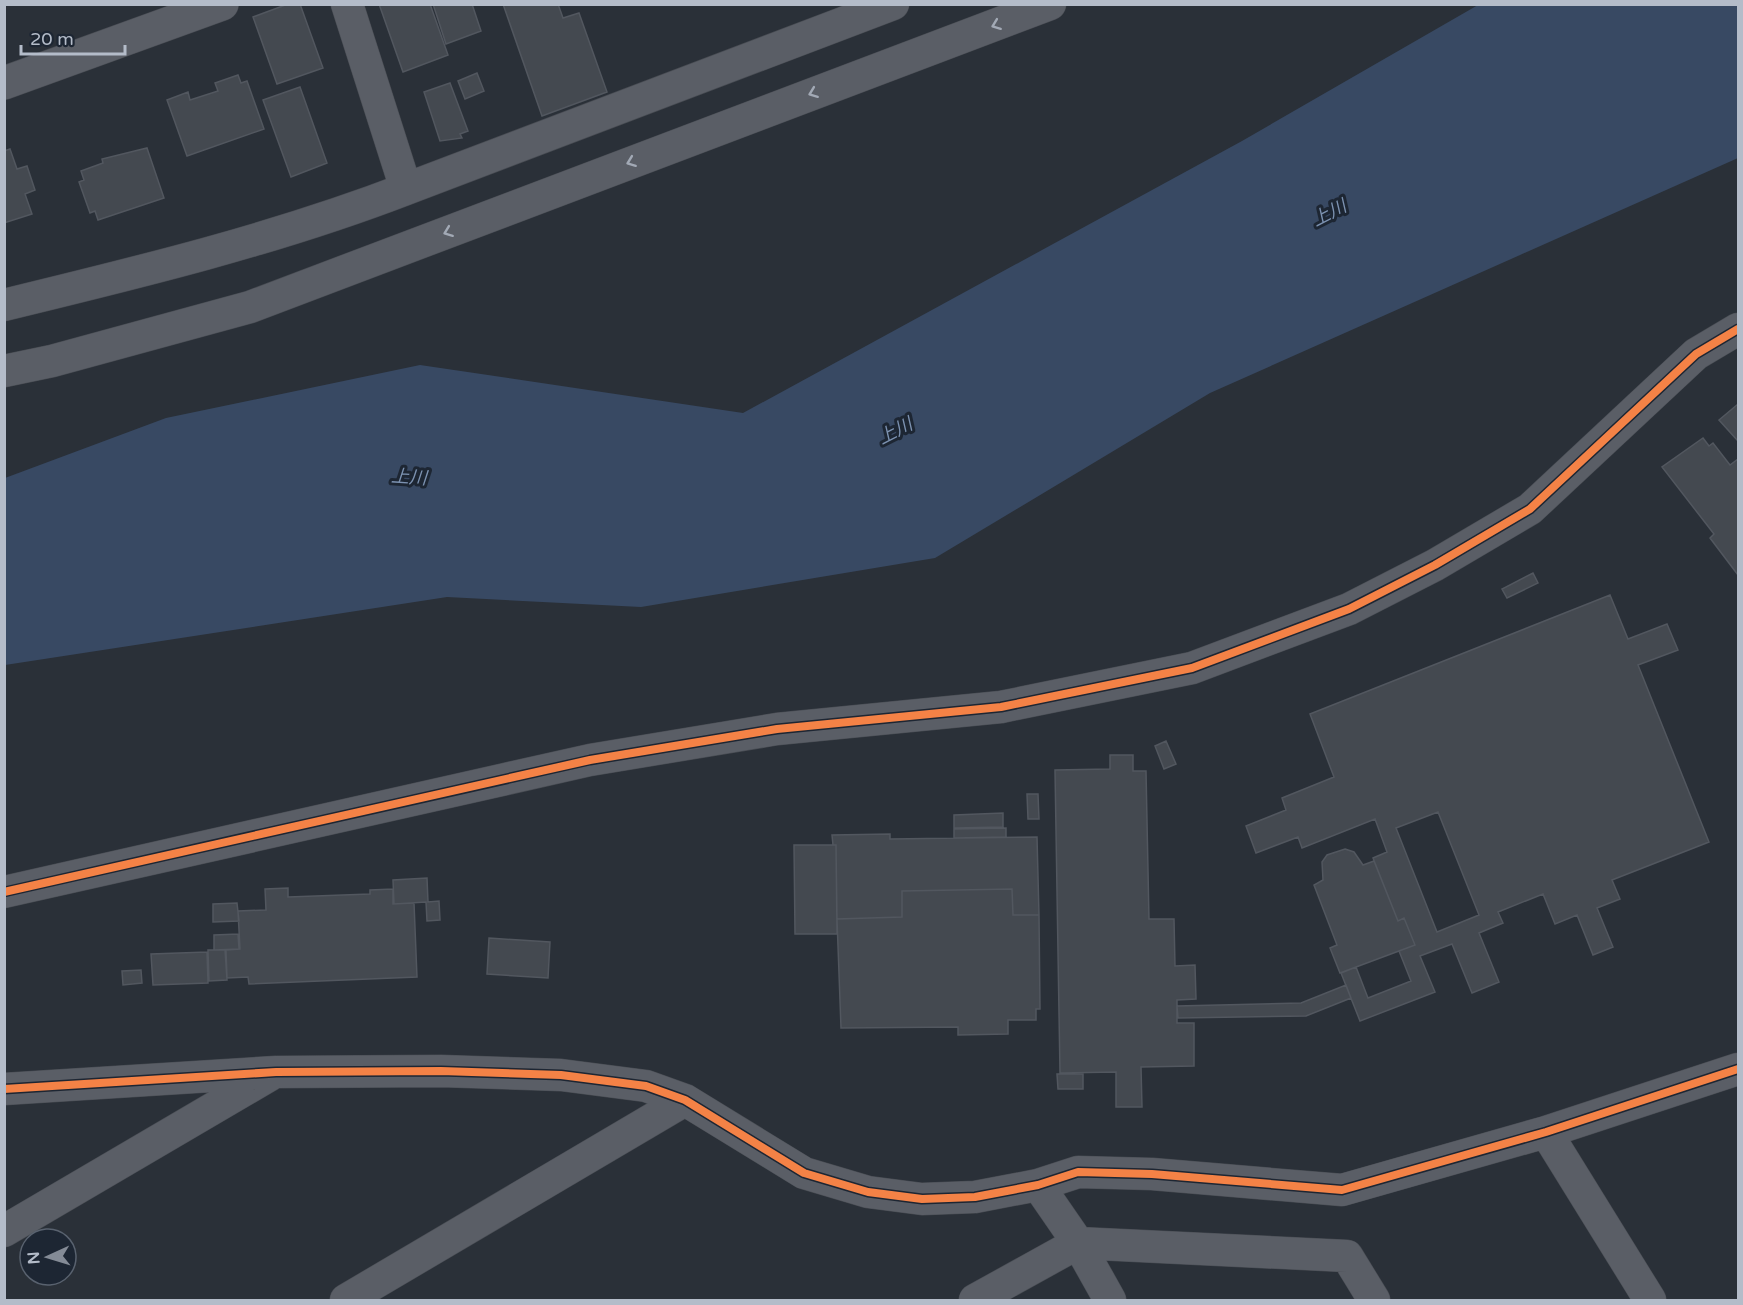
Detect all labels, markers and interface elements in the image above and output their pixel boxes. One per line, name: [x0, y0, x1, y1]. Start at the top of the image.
scale bar: [21, 18, 124, 56]
one-way arrow: [991, 18, 1002, 30]
text: 20 m: [30, 28, 74, 50]
one-way arrow: [808, 86, 819, 99]
one-way arrow: [626, 155, 636, 168]
water label: 上川: [1308, 194, 1352, 231]
one-way arrow: [443, 224, 454, 237]
water label: 上川: [874, 412, 918, 449]
water label: 上川: [390, 465, 430, 489]
north arrow: [18, 1227, 78, 1287]
text: N: [24, 1251, 44, 1265]

